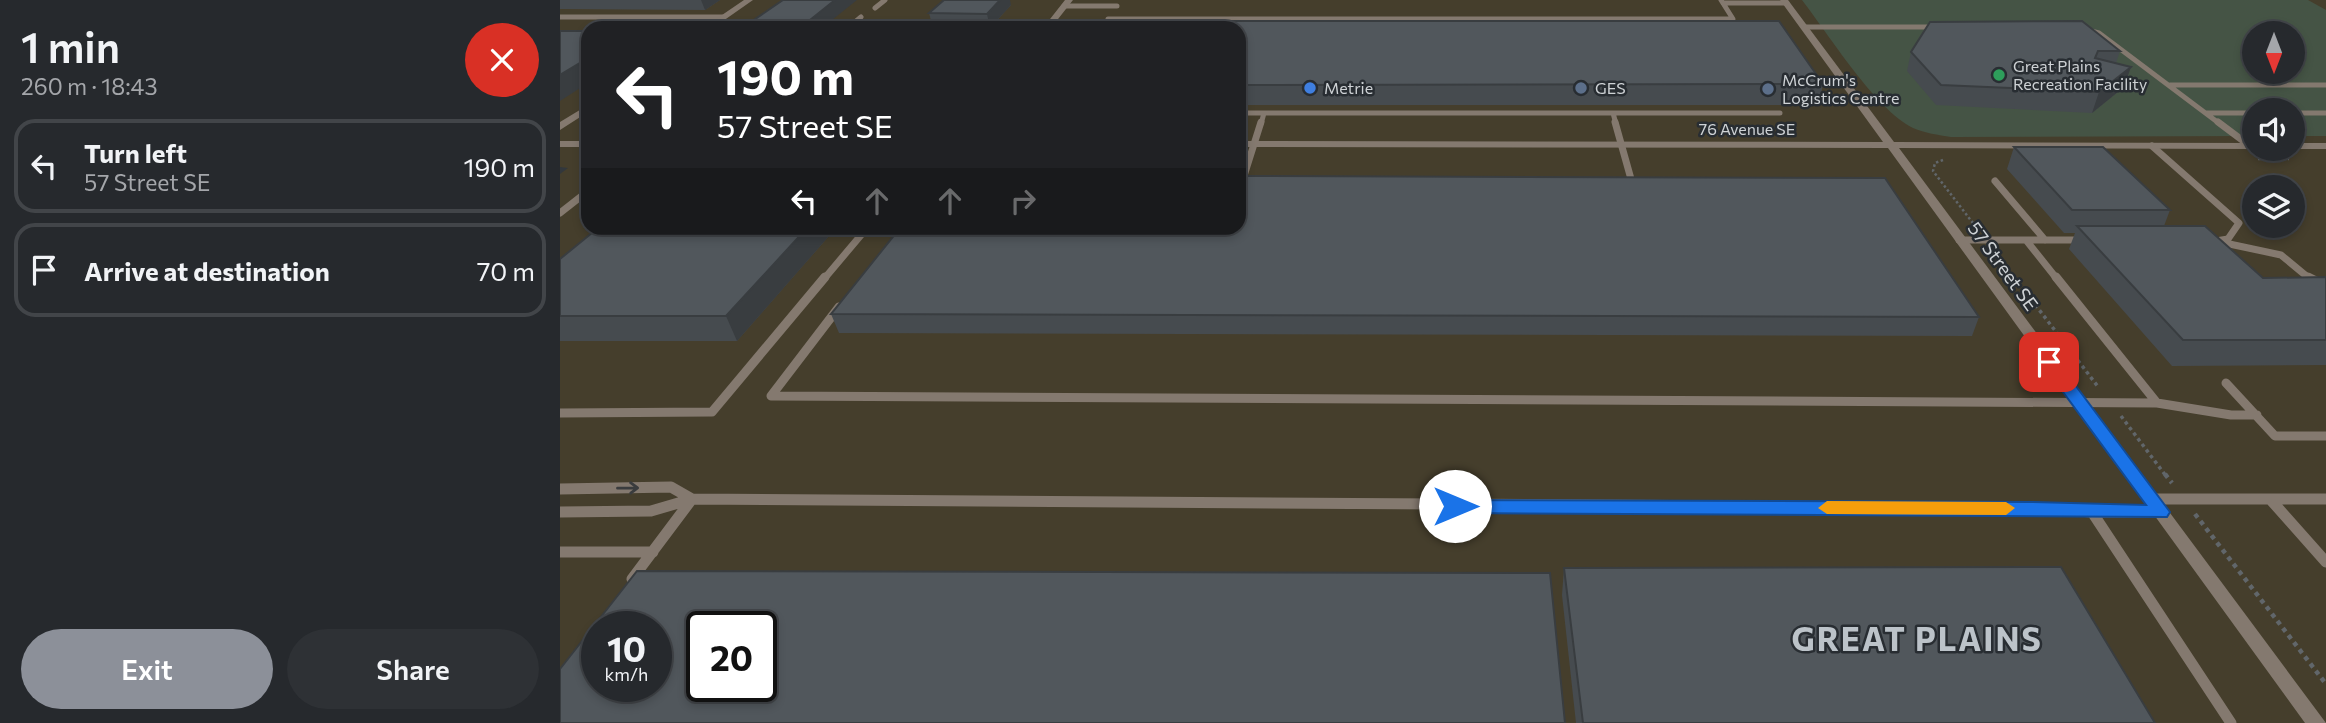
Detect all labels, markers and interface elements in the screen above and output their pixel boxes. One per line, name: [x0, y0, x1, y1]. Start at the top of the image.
text: 1 min: [21, 20, 120, 72]
north arrow: [2242, 21, 2305, 84]
map controls: [2242, 21, 2305, 238]
button: close: [465, 23, 539, 97]
text: 190 m: [717, 45, 854, 105]
icon: left: [602, 49, 693, 140]
place label: Great Plains Recreation Facility: [2013, 56, 2147, 93]
marker: Great Plains Recreation Facility: [1991, 67, 2007, 83]
place label: McCrum's Logistics Centre: [1782, 70, 1899, 107]
text: 260 m · 18:43: [21, 72, 158, 100]
place label: Metrie: [1324, 78, 1373, 97]
place label: GES: [1595, 78, 1626, 97]
marker: Metrie: [1302, 80, 1318, 96]
marker: GES: [1573, 80, 1589, 96]
marker: McCrum's Logistics Centre: [1760, 81, 1776, 97]
button: sound: [2242, 98, 2305, 161]
text: 57 Street SE: [717, 105, 893, 145]
street label: 76 Avenue SE: [1699, 119, 1795, 138]
text: Turn left: [84, 137, 187, 168]
icon: left: [25, 147, 63, 185]
text: 190 m: [463, 151, 535, 182]
text: 57 Street SE: [84, 168, 210, 196]
button: layers: [2242, 175, 2305, 238]
icon: left: [785, 182, 823, 220]
icon: ahead: [858, 182, 896, 220]
icon: ahead: [931, 182, 969, 220]
icon: right: [1004, 182, 1042, 220]
street label: 57 Street SE: [1963, 217, 2043, 315]
icon: arrive: [25, 251, 63, 289]
text: Arrive at destination: [84, 255, 330, 286]
text: 70 m: [477, 255, 535, 286]
pin: [2019, 332, 2079, 392]
icon: arrive: [2030, 343, 2068, 381]
position arrow: [1418, 469, 1492, 543]
one-way arrow: [616, 481, 639, 495]
speed limit sign: 20: [686, 611, 777, 702]
district label: GREAT PLAINS: [1791, 618, 2043, 658]
text: 10: [607, 626, 646, 669]
button: Exit: [21, 629, 273, 709]
button: Share: [287, 629, 539, 709]
text: km/h: [605, 663, 648, 685]

